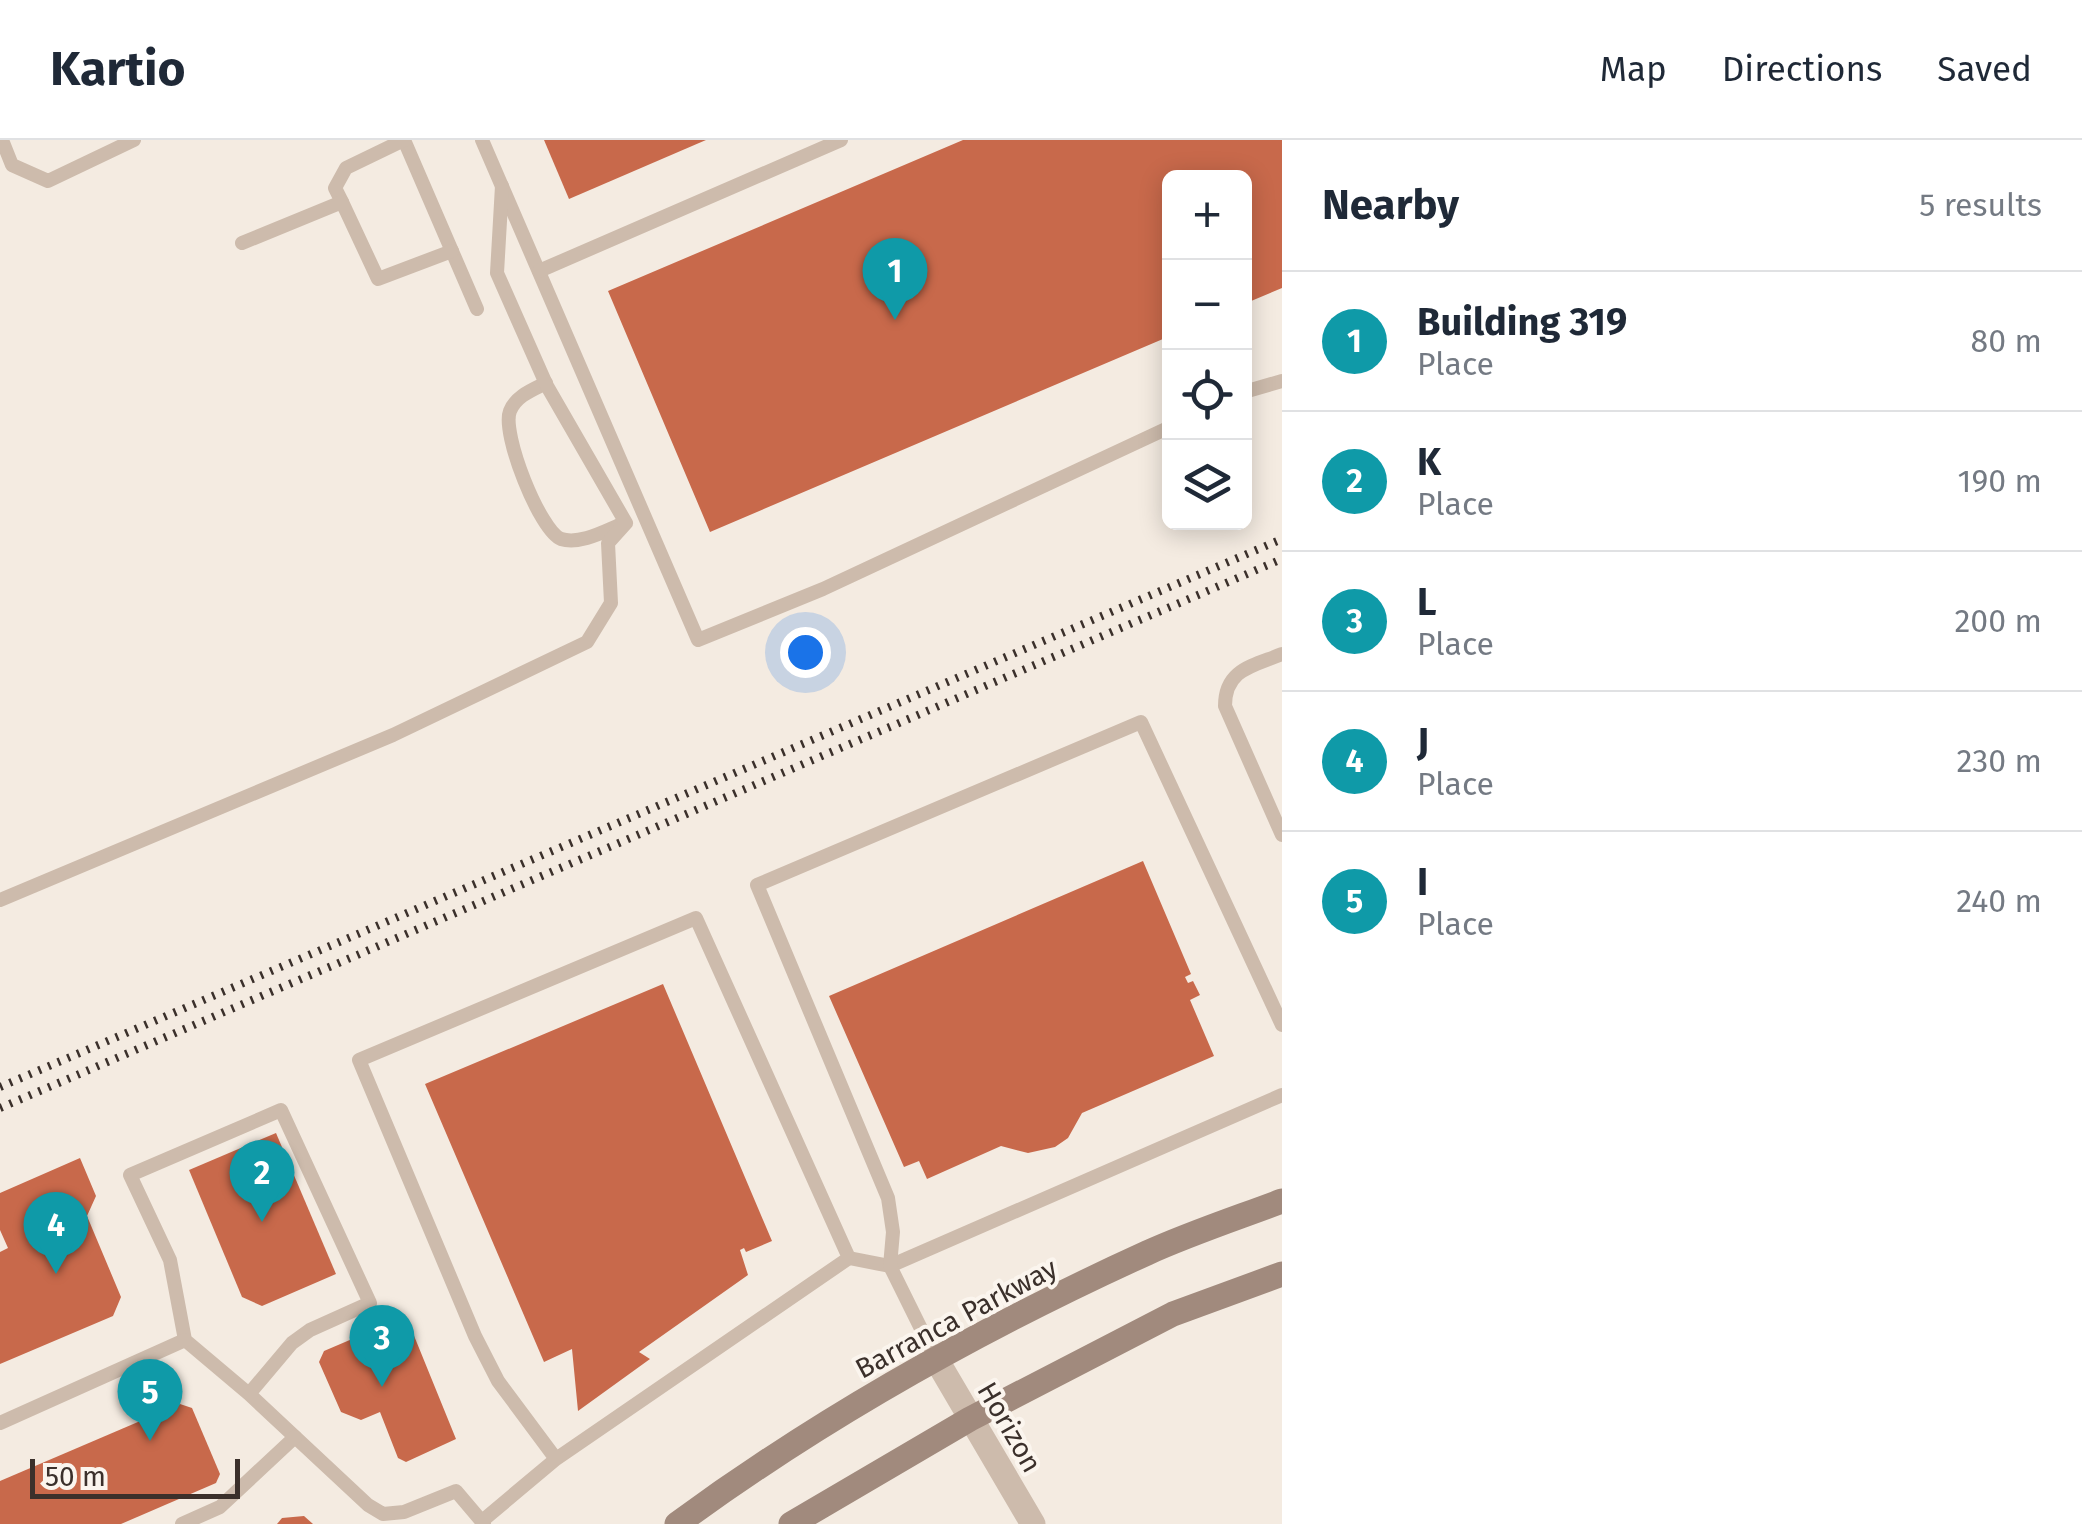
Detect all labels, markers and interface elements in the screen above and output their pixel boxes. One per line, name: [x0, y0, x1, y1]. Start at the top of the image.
text: Kartio: [50, 40, 186, 98]
text: Map: [1600, 48, 1667, 90]
text: Directions: [1722, 48, 1882, 90]
text: Saved: [1937, 48, 2032, 90]
map controls: [1162, 170, 1252, 530]
button: +: [1162, 170, 1252, 260]
text: Nearby: [1322, 180, 1459, 230]
text: 5 results: [1919, 186, 2042, 224]
pin: 1: [862, 238, 928, 320]
button: −: [1162, 260, 1252, 350]
text: Building 319: [1417, 299, 1627, 345]
text: 1: [1347, 322, 1362, 360]
text: 80 m: [1971, 322, 2042, 360]
text: Place: [1417, 345, 1494, 383]
button: locate: [1162, 350, 1252, 440]
text: K: [1417, 439, 1441, 485]
button: layers: [1162, 440, 1252, 530]
text: 2: [1346, 462, 1363, 500]
text: 190 m: [1958, 462, 2042, 500]
text: Place: [1417, 485, 1494, 523]
text: L: [1417, 579, 1437, 625]
text: 3: [1346, 602, 1363, 640]
text: 200 m: [1955, 602, 2042, 640]
text: Place: [1417, 625, 1494, 663]
your location: [780, 627, 831, 678]
text: J: [1417, 719, 1429, 765]
text: 4: [1345, 742, 1364, 780]
text: 230 m: [1957, 742, 2042, 780]
text: Place: [1417, 765, 1494, 803]
text: I: [1417, 859, 1428, 905]
text: 5: [1346, 882, 1363, 920]
text: 240 m: [1956, 882, 2042, 920]
text: Place: [1417, 905, 1494, 943]
pin: 2: [230, 1140, 294, 1222]
pin: 4: [23, 1192, 88, 1274]
street label: Barranca Parkway: [850, 1251, 1063, 1386]
pin: 3: [350, 1304, 414, 1387]
pin: 5: [118, 1358, 182, 1441]
street label: Horizon: [971, 1376, 1049, 1478]
scale bar: [30, 1454, 240, 1498]
text: 50 m: [45, 1460, 106, 1493]

